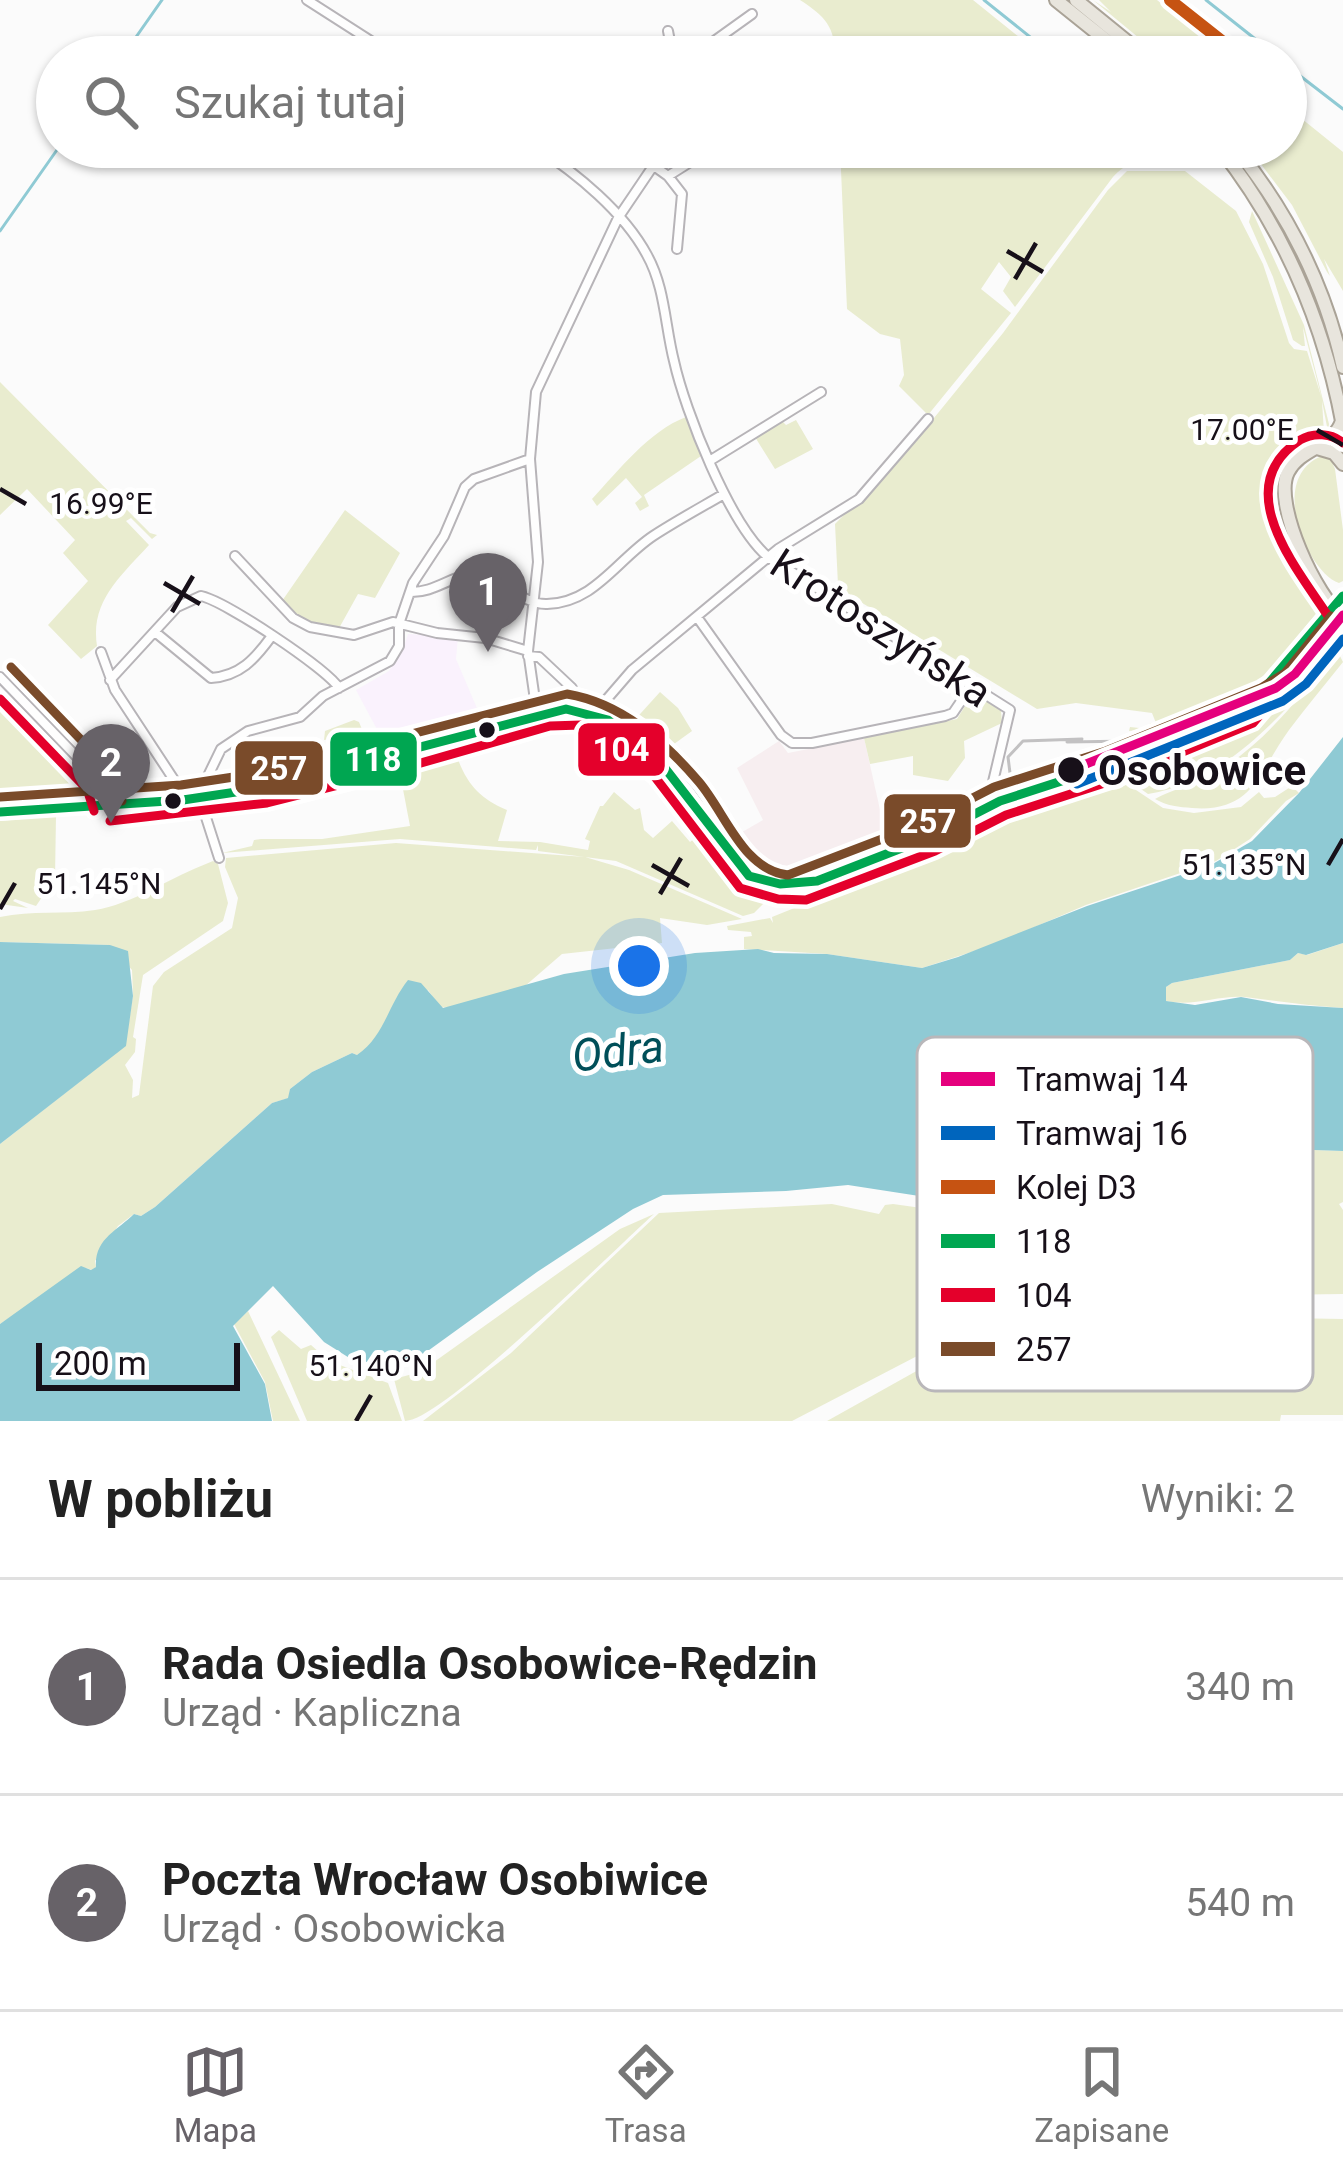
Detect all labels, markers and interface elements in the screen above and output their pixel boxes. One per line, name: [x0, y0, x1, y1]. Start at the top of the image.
search box: [36, 36, 1307, 168]
icon: search: [78, 69, 144, 135]
text: Szukaj tutaj: [174, 76, 407, 129]
text: 17.00°E: [1190, 412, 1294, 447]
text: 16.99°E: [49, 486, 153, 521]
street label: Krotoszyńska: [762, 539, 1000, 717]
pin: 1: [449, 553, 527, 652]
unlabelled marker: [476, 719, 498, 741]
line badge: 104: [576, 721, 667, 778]
pin: 2: [72, 724, 150, 823]
line badge: 118: [328, 730, 419, 788]
text: 104: [593, 730, 649, 769]
line badge: 257: [233, 739, 325, 797]
text: 118: [345, 740, 401, 779]
place label: Osobowice: [1098, 746, 1306, 795]
text: 257: [251, 749, 307, 788]
marker: Osobowice: [1055, 754, 1087, 786]
unlabelled marker: [162, 790, 184, 812]
line badge: 257: [882, 792, 973, 850]
text: 257: [900, 802, 956, 841]
text: 51.135°N: [1182, 847, 1306, 882]
text: 51.145°N: [37, 866, 161, 901]
your location: [609, 936, 669, 996]
water label: Odra: [569, 1019, 667, 1083]
legend: [917, 1037, 1313, 1391]
text: Tramwaj 14: [1016, 1060, 1188, 1099]
text: Tramwaj 16: [1016, 1114, 1188, 1153]
text: Kolej D3: [1016, 1168, 1137, 1207]
text: 118: [1016, 1222, 1072, 1261]
text: 104: [1016, 1276, 1072, 1315]
text: 257: [1016, 1330, 1072, 1369]
scale bar: [36, 1337, 240, 1390]
text: 200 m: [54, 1344, 147, 1383]
text: 51.140°N: [309, 1348, 433, 1383]
text: W pobliżu: [48, 1470, 273, 1529]
text: Wyniki: 2: [1141, 1476, 1295, 1522]
text: Rada Osiedla Osobowice-Rędzin: [162, 1637, 818, 1690]
text: 1: [76, 1664, 98, 1710]
text: 340 m: [1185, 1664, 1295, 1710]
text: Urząd · Kapliczna: [162, 1690, 462, 1736]
text: Poczta Wrocław Osobiwice: [162, 1853, 708, 1906]
text: 2: [76, 1880, 98, 1926]
text: 540 m: [1185, 1880, 1295, 1926]
text: Urząd · Osobowicka: [162, 1906, 506, 1952]
tab: Mapa: [174, 2039, 257, 2150]
tab: Trasa: [605, 2039, 687, 2150]
tab: Zapisane: [1034, 2039, 1169, 2150]

